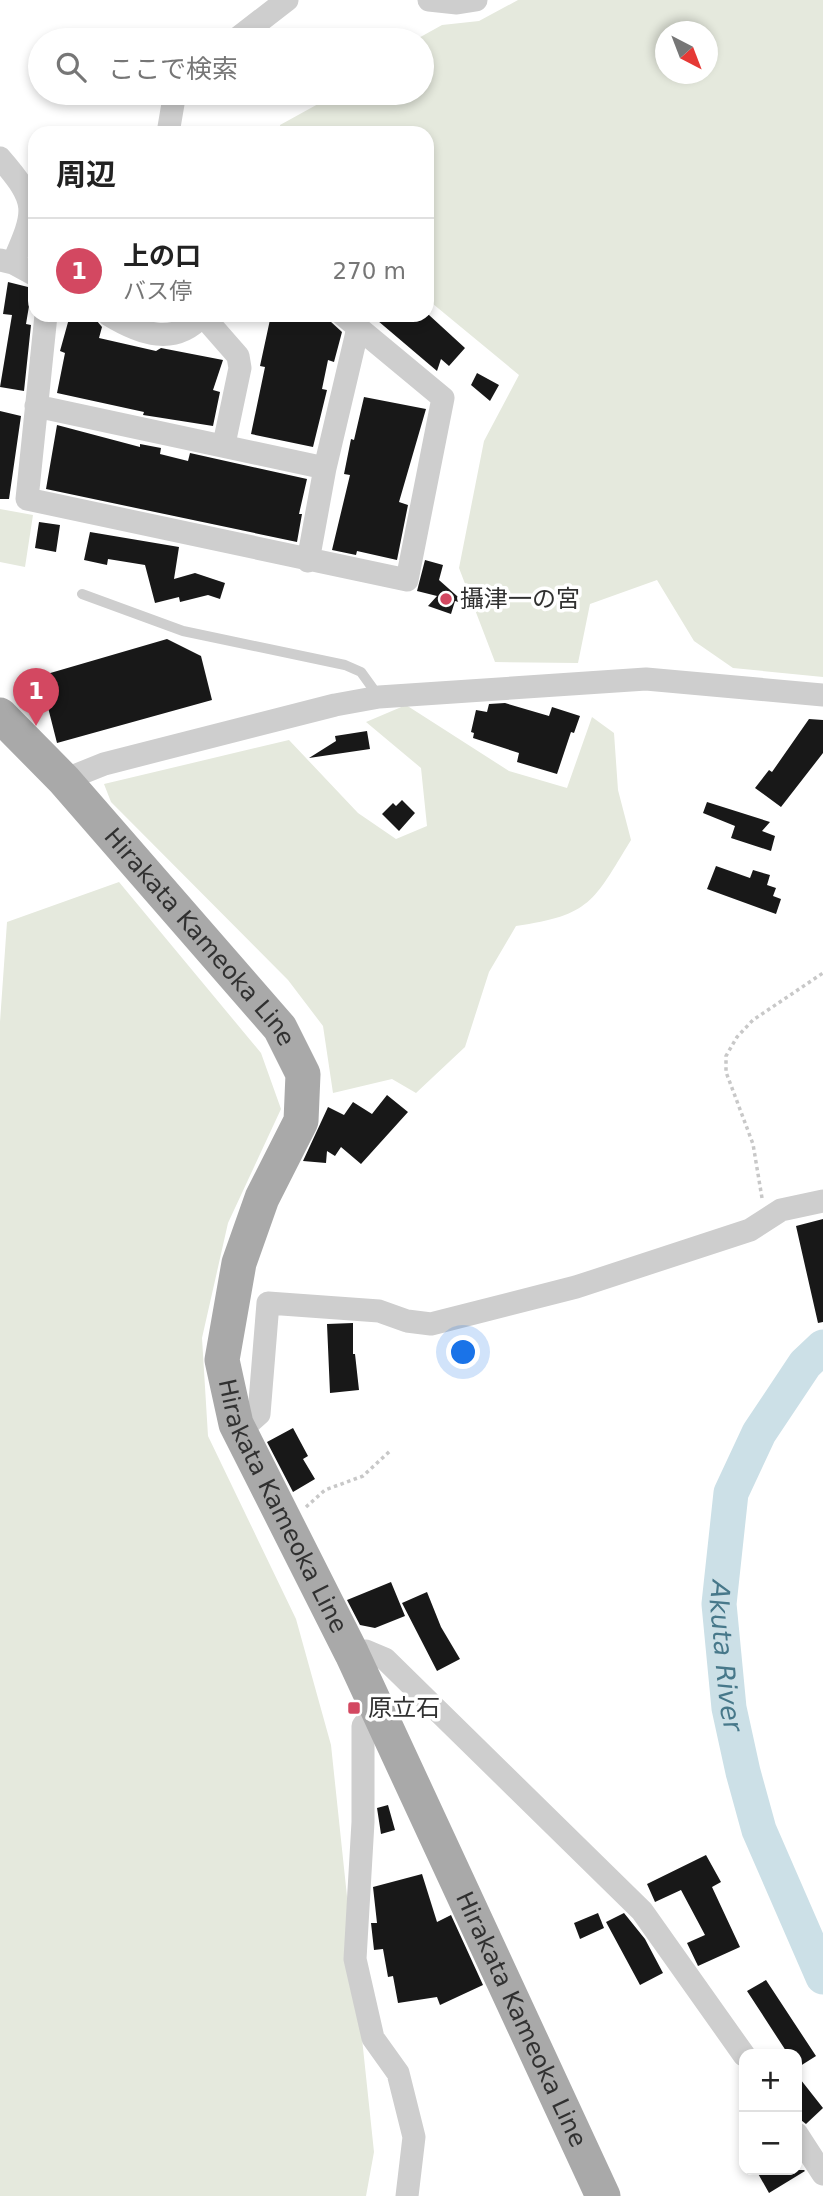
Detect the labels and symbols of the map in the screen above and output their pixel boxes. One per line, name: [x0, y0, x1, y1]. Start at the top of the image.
north arrow: [655, 21, 718, 84]
place label: 攝津一の宮: [460, 585, 580, 613]
marker: 攝津一の宮: [438, 591, 454, 607]
pin: 1: [13, 668, 59, 726]
street label: Hirakata Kameoka Line: [99, 823, 301, 1050]
your location: [446, 1335, 480, 1369]
street label: Hirakata Kameoka Line: [213, 1376, 353, 1638]
water label: Akuta River: [704, 1577, 749, 1736]
place label: 原立石: [368, 1694, 440, 1722]
marker: 原立石: [346, 1700, 362, 1716]
street label: Hirakata Kameoka Line: [450, 1887, 592, 2151]

